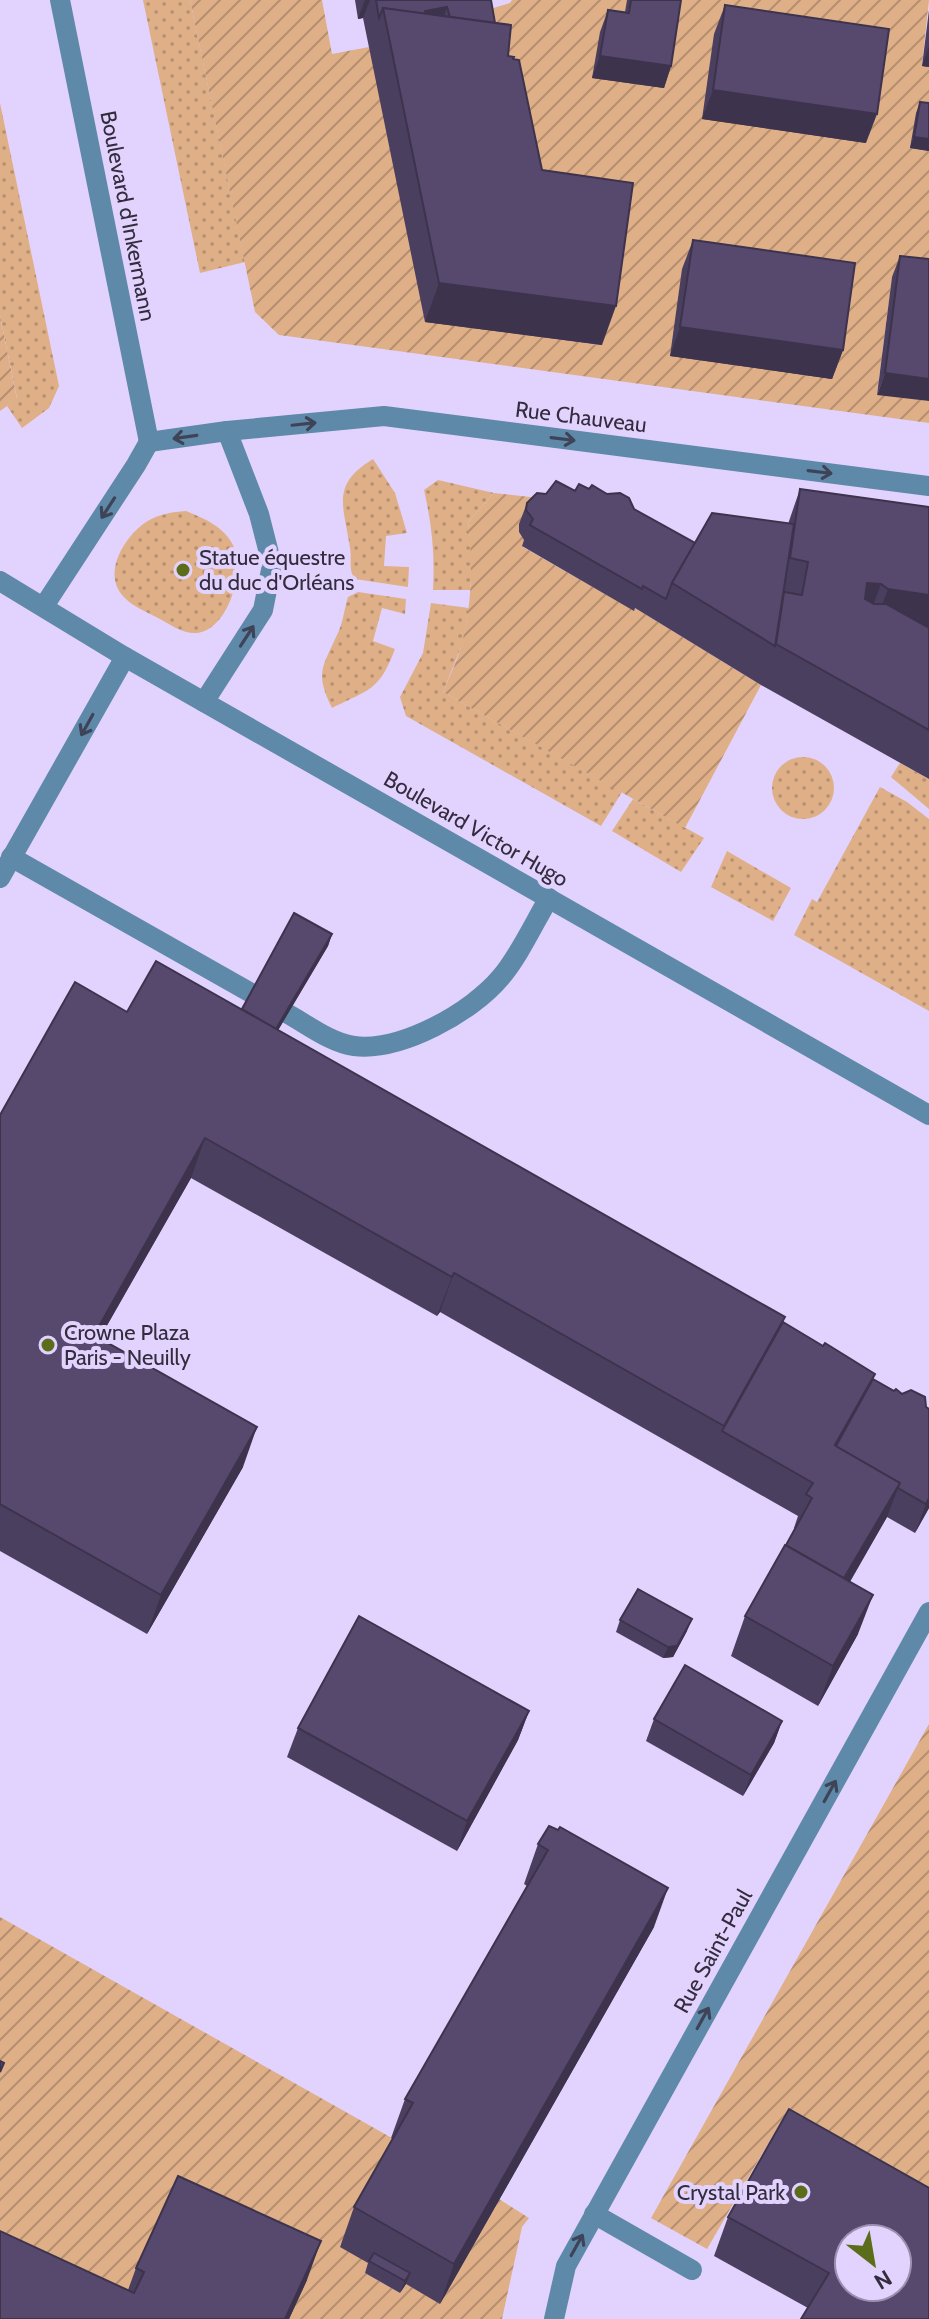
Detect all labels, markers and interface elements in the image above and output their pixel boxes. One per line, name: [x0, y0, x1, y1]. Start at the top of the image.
street label: Boulevard d'Inkermann: [94, 108, 162, 324]
street label: Rue Chauveau: [514, 396, 648, 438]
one-way arrow: [291, 416, 317, 431]
one-way arrow: [173, 430, 198, 445]
one-way arrow: [549, 432, 575, 447]
one-way arrow: [807, 465, 833, 480]
one-way arrow: [100, 497, 116, 519]
place label: Statue équestre du duc d'Orléans: [199, 544, 354, 596]
marker: Statue équestre du duc d'Orléans: [174, 561, 192, 579]
one-way arrow: [239, 625, 255, 648]
one-way arrow: [78, 712, 94, 736]
street label: Boulevard Victor Hugo: [379, 765, 573, 893]
place label: Crowne Plaza Paris - Neuilly: [64, 1319, 191, 1371]
marker: Crowne Plaza Paris - Neuilly: [39, 1336, 57, 1354]
one-way arrow: [823, 1779, 838, 1803]
street label: Rue Saint-Paul: [668, 1884, 758, 2018]
one-way arrow: [696, 2007, 712, 2030]
place label: Crystal Park: [677, 2179, 785, 2206]
marker: Crystal Park: [792, 2183, 810, 2201]
north arrow: [833, 2223, 913, 2303]
one-way arrow: [570, 2234, 586, 2257]
text: N: [869, 2264, 897, 2295]

